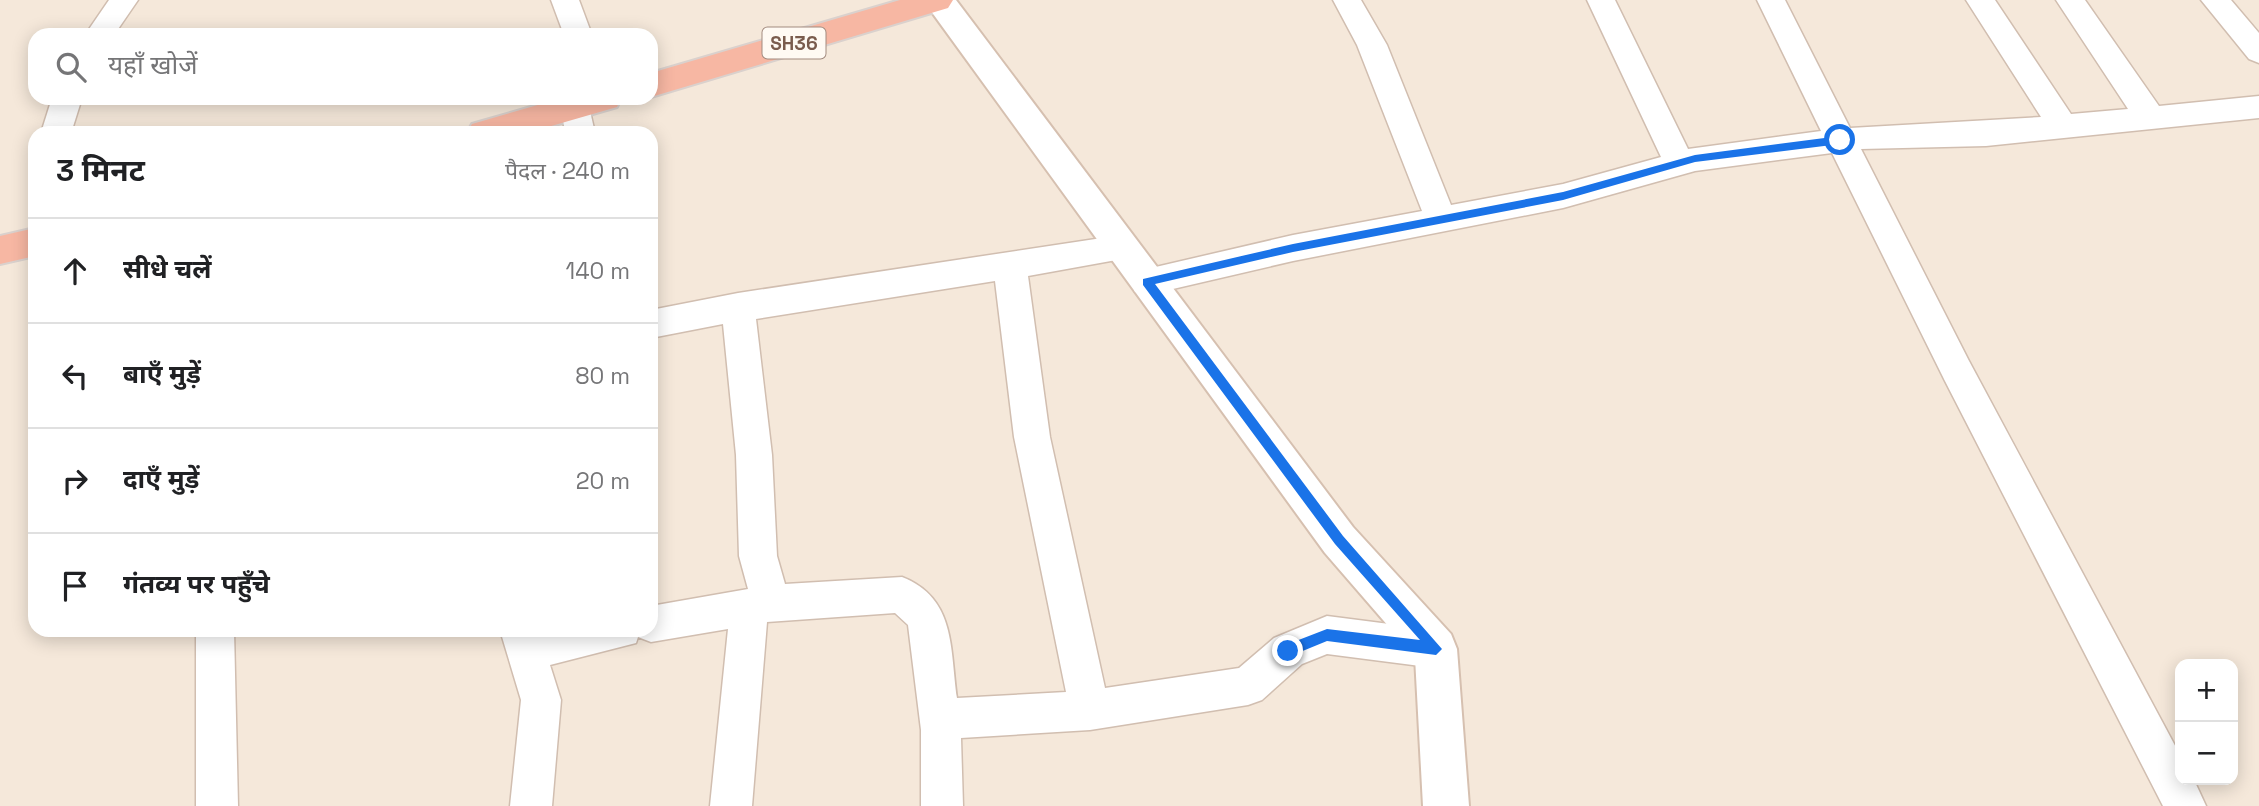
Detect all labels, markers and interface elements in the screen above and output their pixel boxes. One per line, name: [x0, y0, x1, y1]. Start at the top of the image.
search box: [28, 28, 658, 105]
road number: SH36: [762, 28, 826, 58]
icon: search: [52, 48, 90, 86]
text: यहाँ खोजें: [108, 48, 198, 82]
route start: [1824, 124, 1855, 155]
text: 3 मिनट: [56, 151, 145, 190]
text: पैदल · 240 m: [505, 156, 630, 186]
icon: ahead: [56, 252, 94, 290]
text: सीधे चलें: [123, 252, 212, 286]
text: 140 m: [566, 256, 630, 286]
icon: left: [56, 357, 94, 395]
text: बाएँ मुड़ें: [123, 357, 201, 391]
text: 80 m: [575, 361, 630, 391]
icon: right: [56, 462, 94, 500]
text: दाएँ मुड़ें: [123, 462, 199, 496]
text: 20 m: [576, 466, 630, 496]
icon: arrive: [56, 567, 94, 605]
text: गंतव्य पर पहुँचे: [123, 567, 270, 601]
route end: [1272, 635, 1303, 666]
map controls: [2175, 659, 2238, 785]
button: +: [2175, 659, 2238, 722]
button: −: [2175, 722, 2238, 785]

